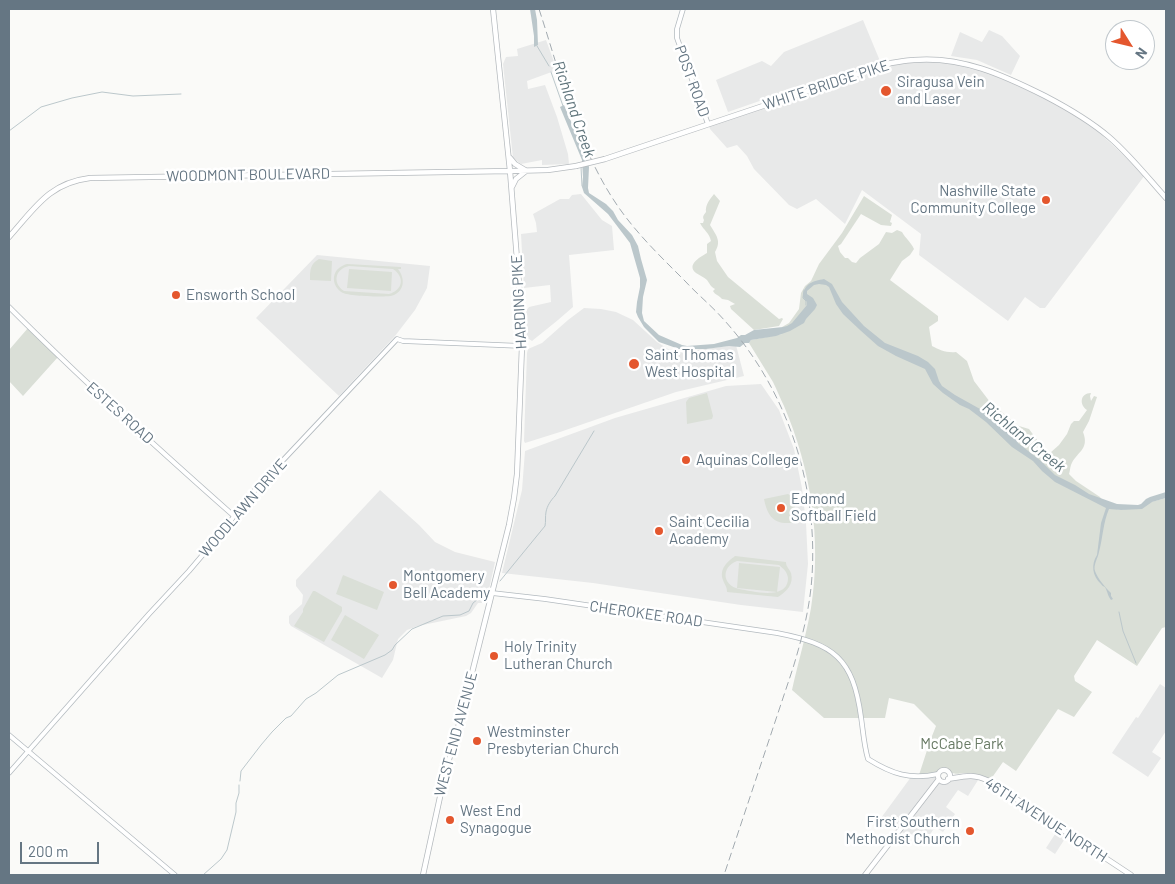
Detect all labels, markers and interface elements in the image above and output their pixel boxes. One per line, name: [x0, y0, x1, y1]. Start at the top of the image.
north arrow: [1105, 20, 1155, 70]
street label: POST ROAD: [671, 43, 713, 119]
text: N: [1132, 45, 1151, 62]
street label: WHITE BRIDGE PIKE: [761, 56, 891, 114]
water label: Richland Creek: [548, 58, 600, 160]
place label: Siragusa Vein and Laser: [897, 73, 985, 108]
marker: Siragusa Vein and Laser: [879, 84, 893, 98]
street label: WOODMONT BOULEVARD: [166, 165, 330, 185]
place label: Nashville State Community College: [910, 182, 1036, 217]
marker: Nashville State Community College: [1040, 194, 1052, 206]
street label: HARDING PIKE: [508, 254, 530, 350]
place label: Ensworth School: [186, 286, 295, 304]
marker: Ensworth School: [170, 289, 182, 301]
place label: Saint Thomas West Hospital: [645, 346, 735, 381]
marker: Saint Thomas West Hospital: [627, 357, 641, 371]
street label: ESTES ROAD: [83, 378, 157, 448]
water label: Richland Creek: [979, 398, 1069, 476]
place label: Aquinas College: [696, 451, 799, 469]
marker: Aquinas College: [680, 454, 692, 466]
street label: WOODLAWN DRIVE: [195, 455, 291, 561]
place label: Edmond Softball Field: [791, 490, 876, 525]
marker: Edmond Softball Field: [775, 502, 787, 514]
place label: Saint Cecilia Academy: [669, 513, 749, 548]
marker: Saint Cecilia Academy: [653, 525, 665, 537]
place label: Montgomery Bell Academy: [403, 567, 490, 602]
marker: Montgomery Bell Academy: [387, 579, 399, 591]
street label: CHEROKEE ROAD: [588, 597, 704, 631]
place label: Holy Trinity Lutheran Church: [504, 638, 613, 673]
marker: Holy Trinity Lutheran Church: [488, 650, 500, 662]
street label: WEST END AVENUE: [431, 670, 481, 798]
place label: Westminster Presbyterian Church: [487, 723, 619, 758]
marker: Westminster Presbyterian Church: [471, 735, 483, 747]
park label: McCabe Park: [920, 735, 1004, 753]
street label: 46TH AVENUE NORTH: [981, 774, 1111, 866]
place label: West End Synagogue: [460, 802, 532, 837]
place label: First Southern Methodist Church: [846, 813, 960, 848]
marker: West End Synagogue: [444, 814, 456, 826]
marker: First Southern Methodist Church: [964, 825, 976, 837]
scale bar: [22, 832, 101, 864]
text: 200 m: [28, 842, 68, 860]

